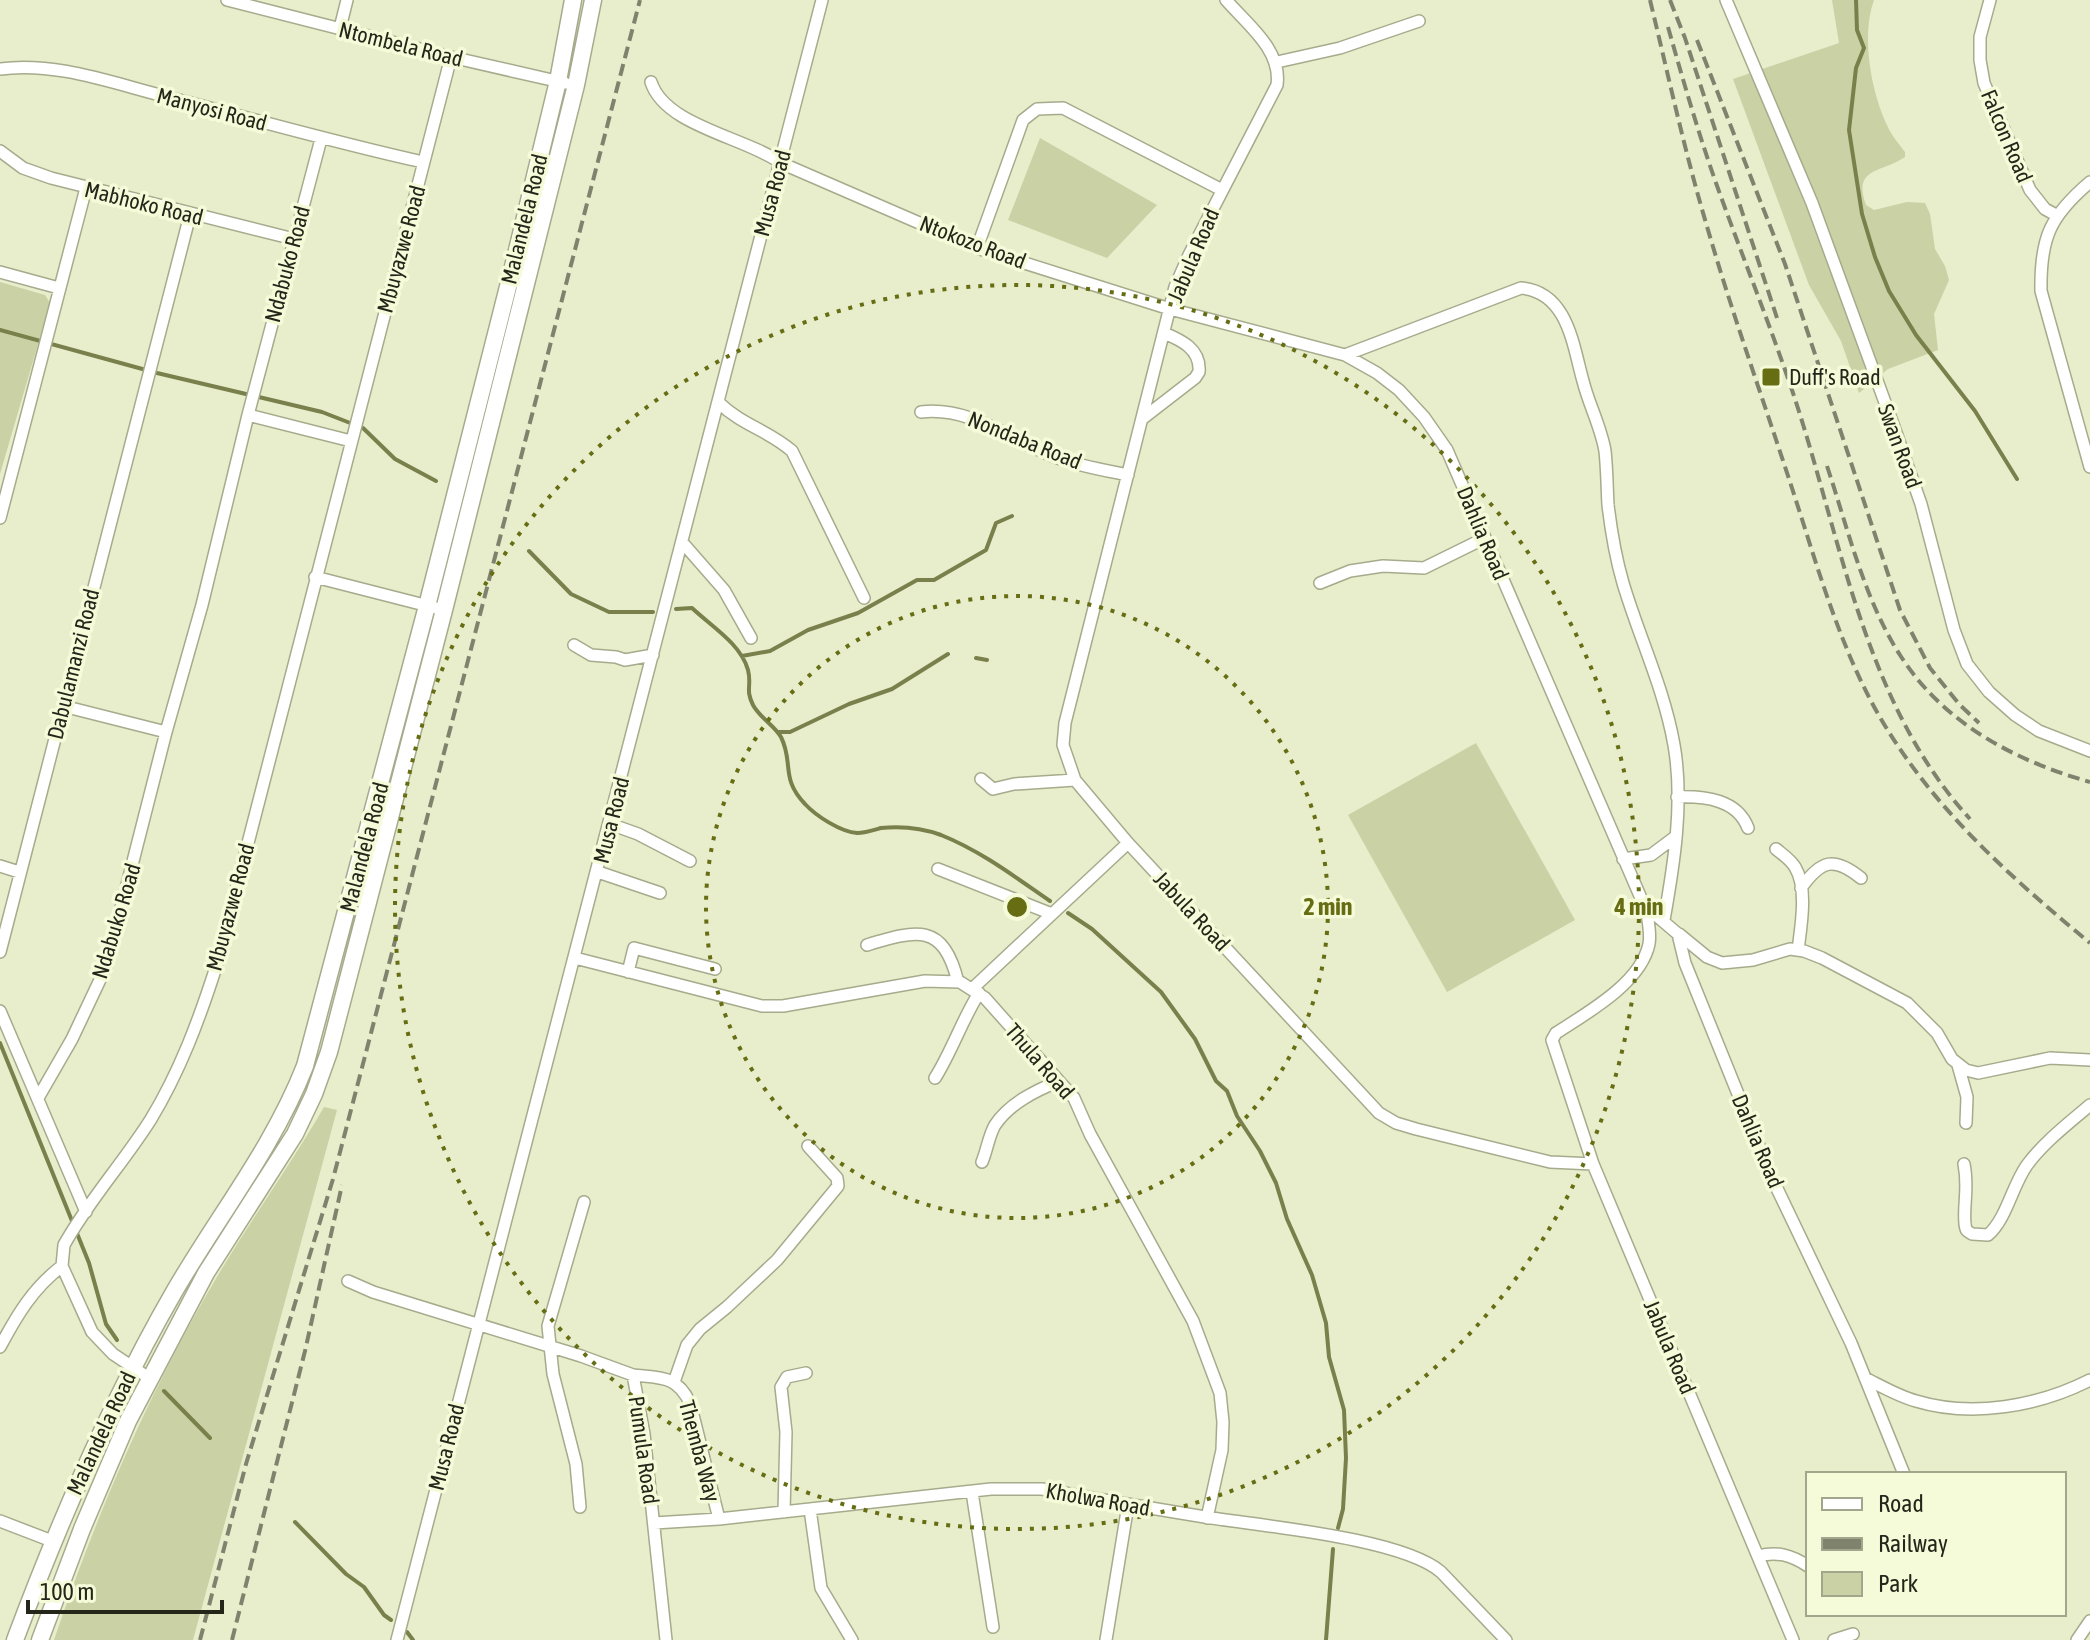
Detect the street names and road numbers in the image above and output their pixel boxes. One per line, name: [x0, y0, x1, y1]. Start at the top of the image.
street label: Ntombela Road: [336, 16, 466, 72]
street label: Manyosi Road: [154, 82, 270, 136]
street label: Falcon Road: [1976, 86, 2038, 186]
street label: Musa Road: [748, 147, 796, 239]
street label: Malandela Road: [495, 151, 553, 287]
street label: Mabhoko Road: [82, 176, 206, 230]
street label: Mbuyazwe Road: [372, 183, 430, 315]
street label: Ndabuko Road: [259, 203, 315, 325]
street label: Jabula Road: [1162, 204, 1224, 306]
street label: Ntokozo Road: [916, 210, 1030, 274]
street label: Swan Road: [1873, 400, 1927, 492]
street label: Nondaba Road: [964, 405, 1086, 475]
street label: Dahlia Road: [1452, 482, 1514, 584]
street label: Dabulamanzi Road: [42, 586, 104, 742]
street label: Musa Road: [588, 774, 634, 866]
street label: Malandela Road: [334, 779, 394, 915]
street label: Mbuyazwe Road: [201, 841, 259, 973]
street label: Ndabuko Road: [86, 860, 146, 982]
street label: Jabula Road: [1149, 866, 1235, 956]
street label: Thula Road: [1000, 1018, 1080, 1104]
street label: Dahlia Road: [1727, 1090, 1789, 1192]
street label: Jabula Road: [1639, 1296, 1701, 1398]
street label: Malandela Road: [61, 1367, 141, 1499]
street label: Pumula Road: [624, 1394, 664, 1506]
street label: Themba Way: [674, 1397, 726, 1505]
street label: Musa Road: [423, 1401, 469, 1493]
street label: Kholwa Road: [1044, 1477, 1152, 1521]

